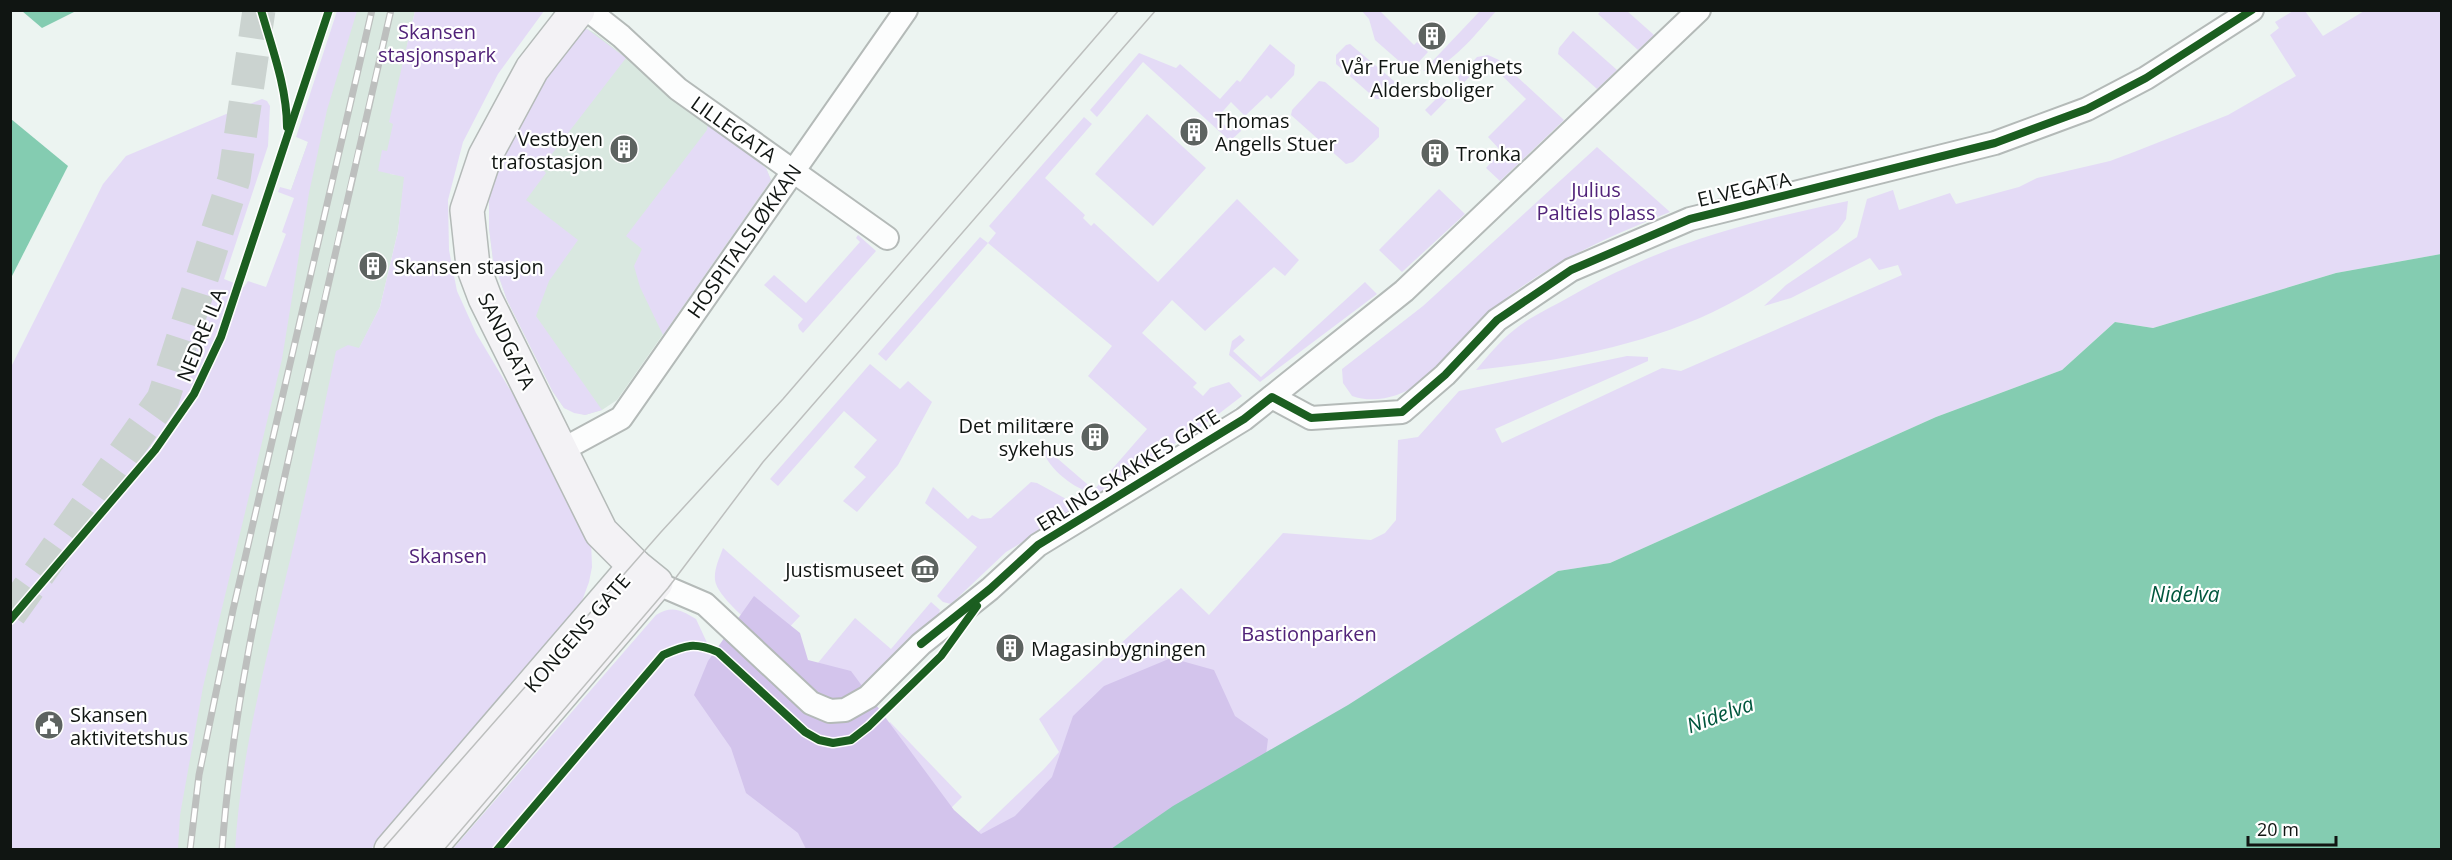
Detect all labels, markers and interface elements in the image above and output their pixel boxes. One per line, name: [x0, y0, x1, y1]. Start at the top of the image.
park label: Skansen stasjonspark: [378, 18, 497, 68]
building icon: Vår Frue Menighets Aldersboliger: [1416, 20, 1448, 52]
place label: Vår Frue Menighets Aldersboliger: [1341, 53, 1523, 103]
street label: LILLEGATA: [686, 90, 783, 169]
place label: Thomas Angells Stuer: [1215, 107, 1337, 157]
building icon: Thomas Angells Stuer: [1178, 116, 1210, 148]
place label: Vestbyen trafostasjon: [491, 125, 603, 175]
building icon: Vestbyen trafostasjon: [608, 133, 640, 165]
building icon: Tronka: [1419, 137, 1451, 169]
place label: Tronka: [1456, 140, 1521, 167]
street label: HOSPITALSLØKKAN: [681, 159, 807, 323]
street label: ELVEGATA: [1694, 165, 1794, 213]
park label: Julius Paltiels plass: [1537, 176, 1655, 226]
building icon: Skansen stasjon: [357, 250, 389, 282]
place label: Skansen stasjon: [394, 253, 544, 280]
street label: NEDRE ILA: [170, 284, 232, 385]
street label: SANDGATA: [472, 288, 542, 394]
street label: ERLING SKAKKES GATE: [1031, 403, 1225, 537]
place label: Det militære sykehus: [958, 412, 1074, 462]
building icon: Det militære sykehus: [1079, 421, 1111, 453]
park label: Skansen: [409, 542, 487, 569]
museum icon: Justismuseet: [909, 553, 941, 585]
place label: Justismuseet: [783, 556, 904, 583]
street label: KONGENS GATE: [518, 568, 636, 698]
water label: Nidelva: [2150, 580, 2220, 608]
park label: Bastionparken: [1241, 620, 1377, 647]
building icon: Magasinbygningen: [994, 632, 1026, 664]
place label: Magasinbygningen: [1031, 635, 1206, 662]
water label: Nidelva: [1683, 689, 1758, 739]
place label: Skansen aktivitetshus: [70, 701, 188, 751]
public building icon: Skansen aktivitetshus: [33, 709, 65, 741]
scale bar: [2248, 809, 2336, 847]
text: 20 m: [2257, 817, 2299, 841]

